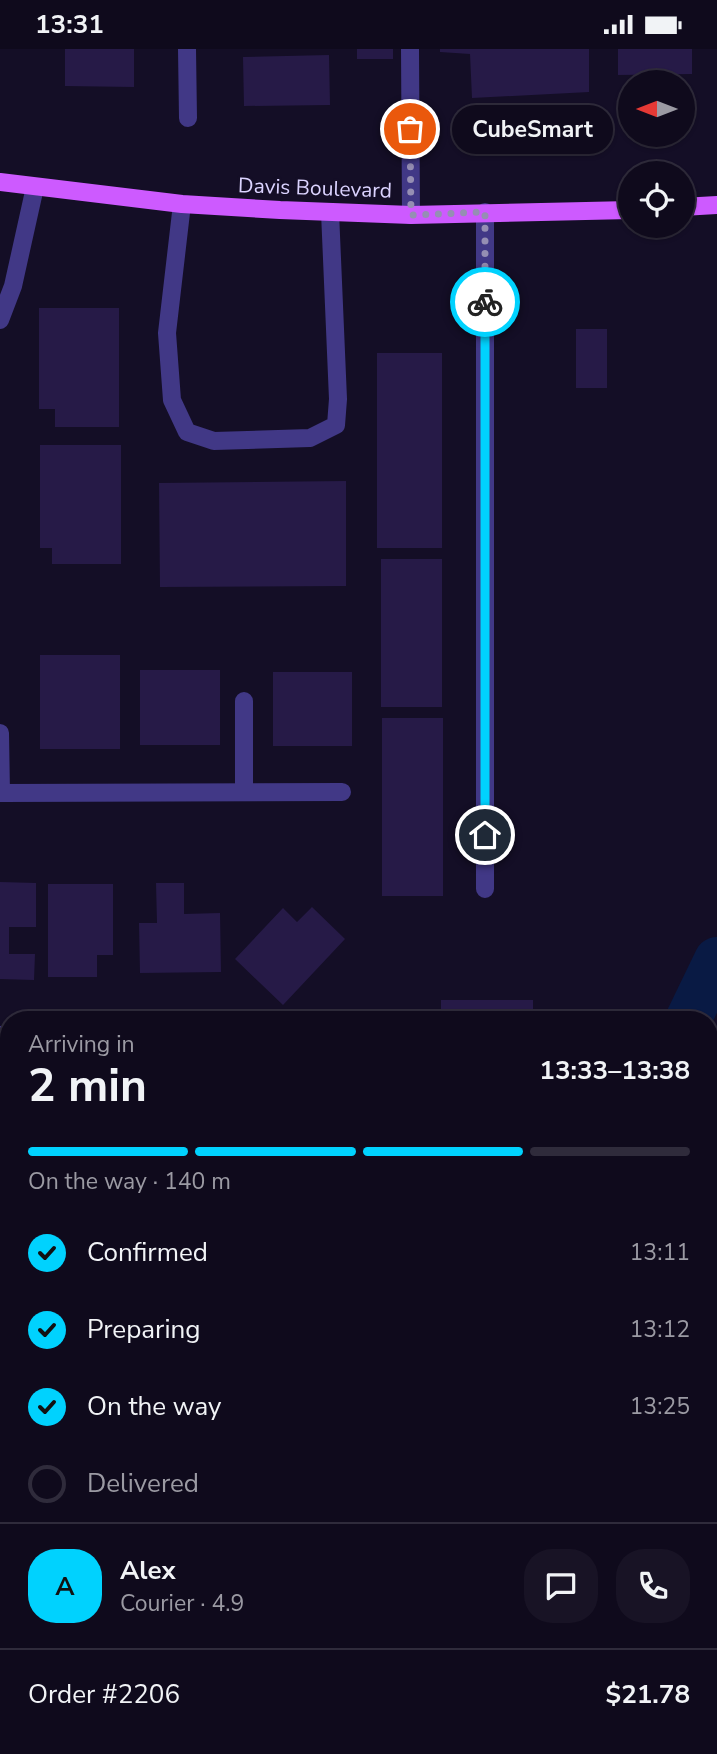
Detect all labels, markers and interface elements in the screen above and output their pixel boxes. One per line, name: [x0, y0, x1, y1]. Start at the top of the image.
text: 13:31: [35, 7, 104, 42]
north arrow: [618, 70, 695, 147]
map controls: [618, 70, 695, 238]
pin: [380, 99, 440, 159]
callout: CubeSmart: [452, 105, 613, 153]
icon: bag: [391, 110, 429, 148]
text: CubeSmart: [472, 114, 593, 145]
button: locate: [618, 161, 695, 238]
street label: Davis Boulevard: [238, 171, 392, 205]
courier: [450, 267, 520, 337]
icon: bike: [466, 283, 504, 321]
pin: [455, 805, 515, 865]
icon: home: [466, 816, 504, 854]
text: Arriving in: [28, 1029, 135, 1060]
text: 13:33–13:38: [539, 1053, 690, 1088]
text: 2 min: [28, 1054, 147, 1117]
text: On the way · 140 m: [28, 1166, 231, 1197]
icon: check: [28, 1234, 66, 1272]
text: Confirmed: [87, 1235, 208, 1270]
text: 13:11: [630, 1237, 690, 1268]
icon: check: [28, 1311, 66, 1349]
text: Preparing: [87, 1312, 200, 1347]
text: 13:12: [630, 1314, 690, 1345]
icon: check: [28, 1388, 66, 1426]
text: On the way: [87, 1389, 221, 1424]
text: 13:25: [630, 1391, 690, 1422]
text: Delivered: [87, 1466, 199, 1501]
button: chat: [524, 1549, 598, 1623]
button: phone: [616, 1549, 690, 1623]
text: Alex: [120, 1553, 176, 1588]
text: A: [55, 1569, 75, 1604]
text: Courier · 4.9: [120, 1588, 244, 1619]
text: Order #2206: [28, 1677, 180, 1712]
text: $21.78: [606, 1677, 690, 1712]

